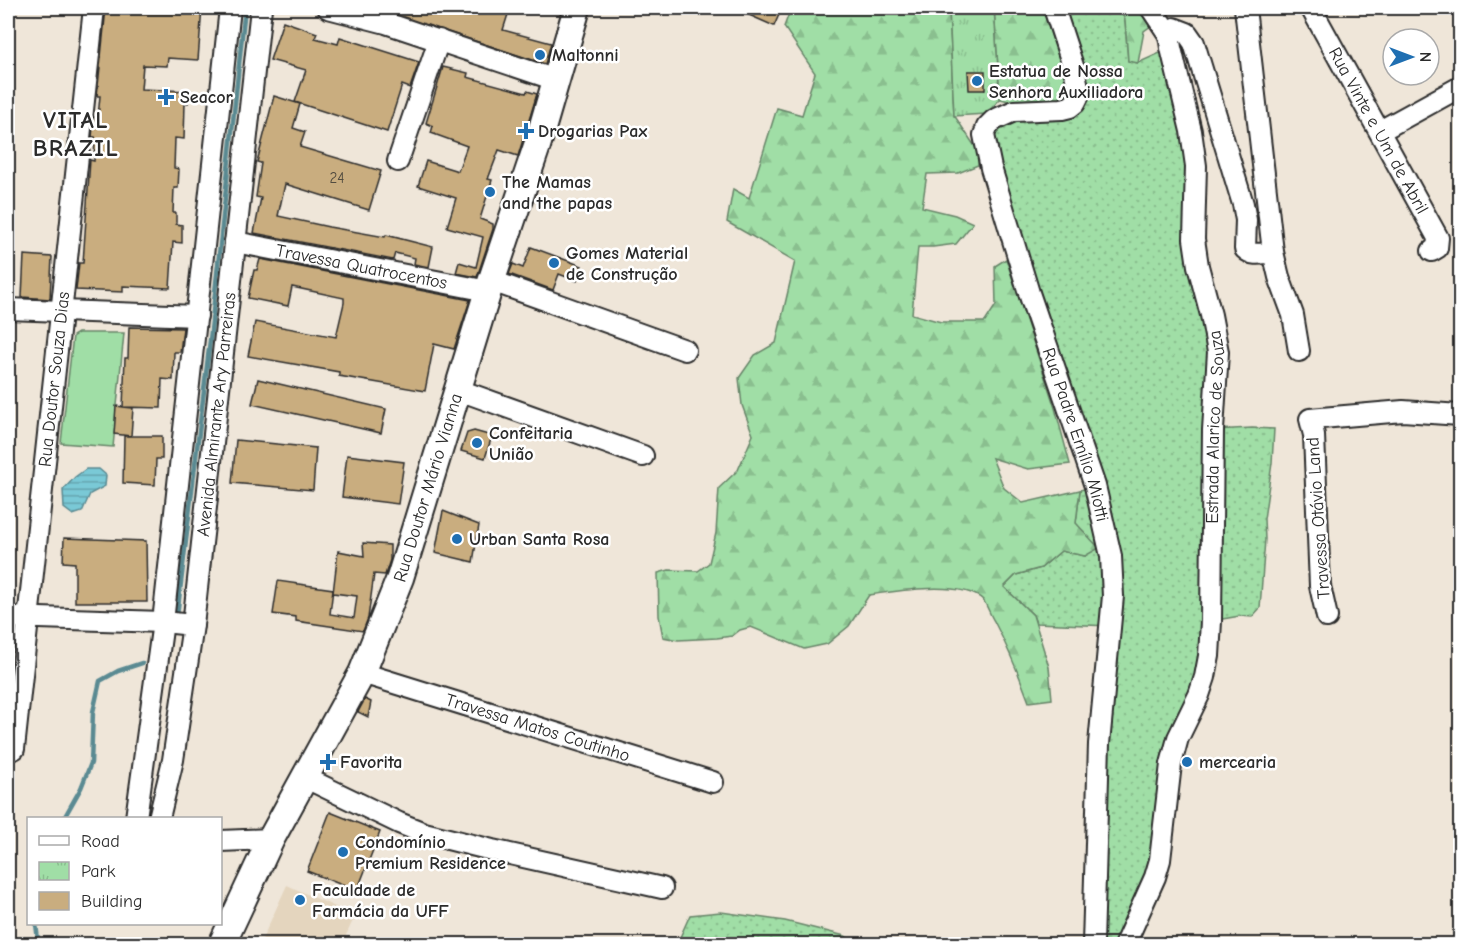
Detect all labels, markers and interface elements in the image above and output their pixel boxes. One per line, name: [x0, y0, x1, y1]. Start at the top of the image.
north arrow: [1381, 27, 1441, 87]
street label: Rua Vinte e Um de Abril: [1324, 44, 1433, 218]
place label: Maltonni: [552, 45, 619, 66]
marker: Maltonni: [533, 48, 547, 62]
text: N: [1416, 52, 1434, 62]
place label: Estatua de Nossa Senhora Auxiliadora: [989, 61, 1143, 103]
marker: Estatua de Nossa Senhora Auxiliadora: [970, 74, 984, 88]
place label: Seacor: [180, 87, 234, 108]
marker: Seacor: [157, 88, 175, 106]
district label: VITAL BRAZIL: [33, 106, 119, 162]
place label: Drogarias Pax: [538, 121, 647, 142]
marker: Drogarias Pax: [519, 124, 533, 138]
house number: 24: [329, 169, 345, 187]
place label: The Mamas and the papas: [502, 172, 612, 214]
marker: The Mamas and the papas: [483, 185, 497, 199]
street label: Travessa Quatrocentos: [274, 240, 449, 294]
place label: Gomes Material de Construção: [566, 243, 688, 285]
marker: Gomes Material de Construção: [547, 256, 561, 270]
street label: Rua Doutor Souza Dias: [35, 290, 74, 468]
street label: Avenida Almirante Ary Parreiras: [193, 291, 241, 538]
street label: Estrada Alarico de Souza: [1202, 329, 1230, 524]
street label: Rua Padre Emílio Miotti: [1037, 345, 1113, 524]
street label: Rua Doutor Mário Vianna: [389, 391, 467, 585]
place label: Confeitaria União: [489, 423, 573, 465]
marker: Confeitaria União: [470, 436, 484, 450]
street label: Travessa Otávio Land: [1302, 436, 1335, 600]
place label: Urban Santa Rosa: [469, 529, 609, 550]
marker: Urban Santa Rosa: [450, 532, 464, 546]
street label: Travessa Matos Coutinho: [443, 690, 632, 767]
place label: Favorita: [340, 752, 403, 773]
place label: mercearia: [1199, 752, 1276, 773]
marker: Favorita: [321, 755, 335, 769]
marker: mercearia: [1180, 755, 1194, 769]
legend: [27, 817, 222, 925]
text: Road: [81, 831, 120, 852]
place label: Condomínio Premium Residence: [355, 832, 506, 874]
marker: Condomínio Premium Residence: [336, 845, 350, 859]
text: Park: [81, 861, 116, 882]
place label: Faculdade de Farmácia da UFF: [312, 880, 449, 922]
text: Building: [81, 891, 143, 912]
marker: Faculdade de Farmácia da UFF: [293, 893, 307, 907]

